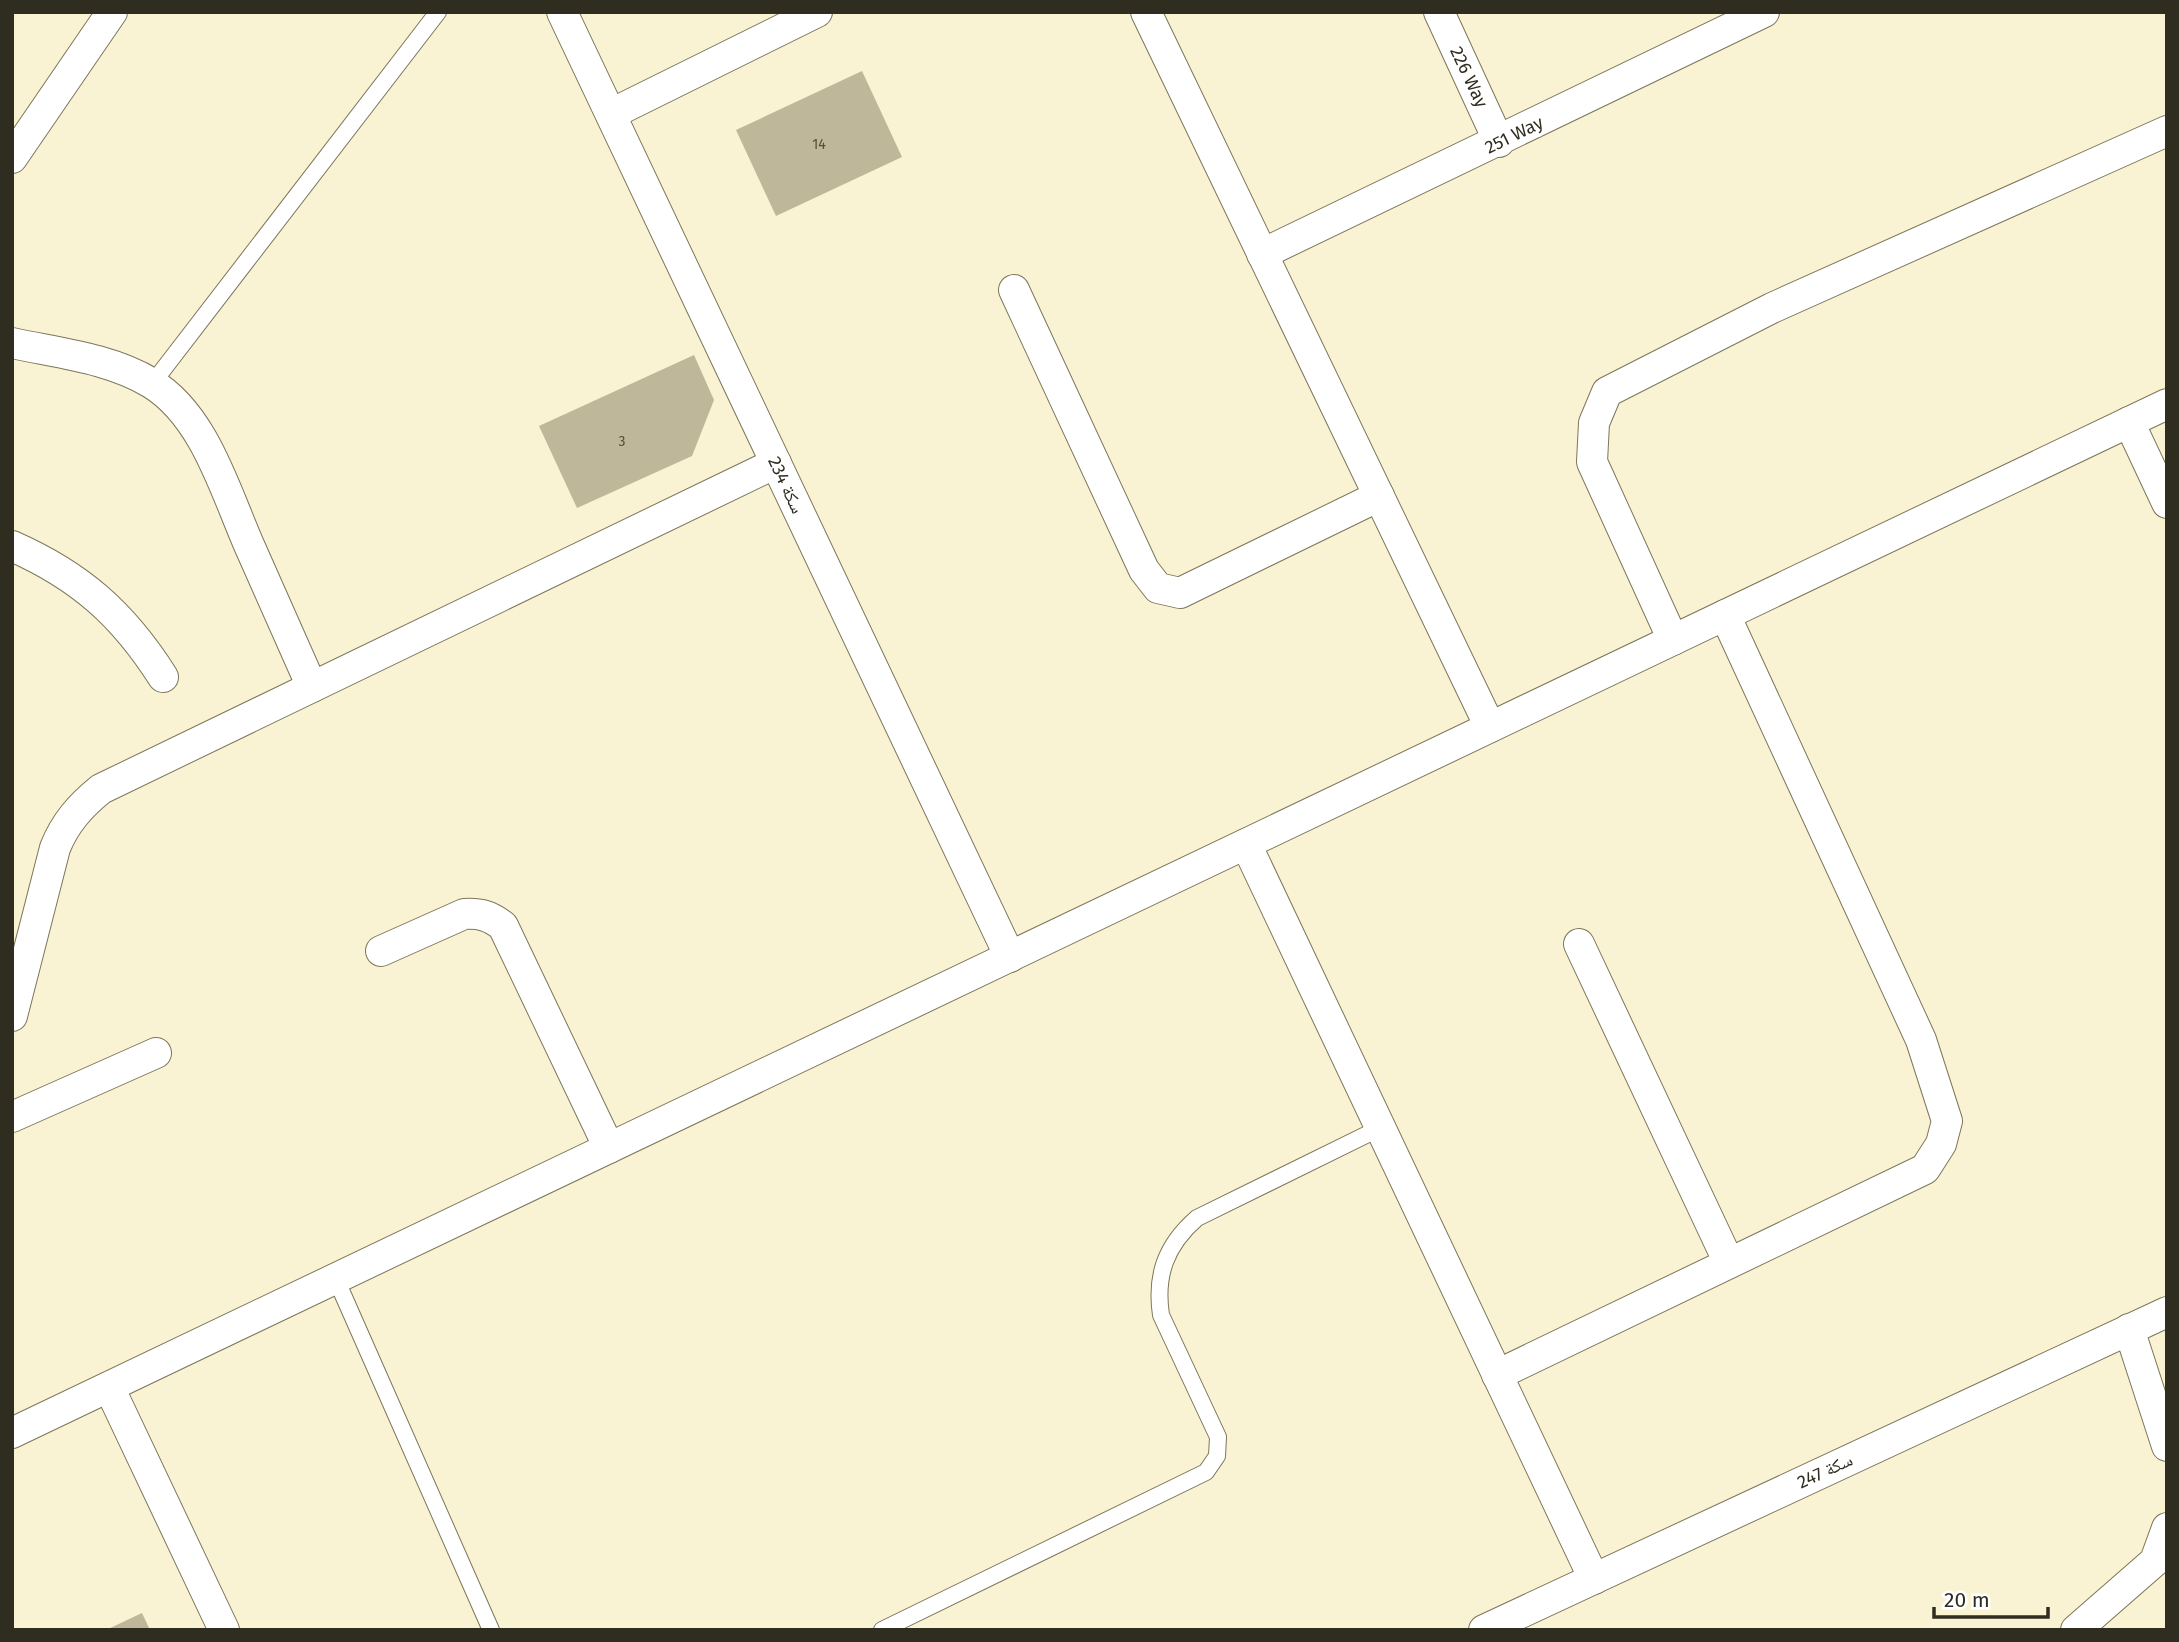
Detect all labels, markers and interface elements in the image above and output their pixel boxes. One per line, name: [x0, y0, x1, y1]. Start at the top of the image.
street label: 226 Way: [1445, 43, 1493, 111]
street label: 251 Way: [1481, 111, 1547, 159]
house number: 14: [812, 136, 826, 153]
house number: 3: [619, 433, 626, 450]
street label: سكة 234: [763, 453, 809, 517]
street label: سكة 247: [1794, 1449, 1856, 1493]
scale bar: [1934, 1576, 2048, 1620]
text: 20 m: [1944, 1587, 1990, 1613]

